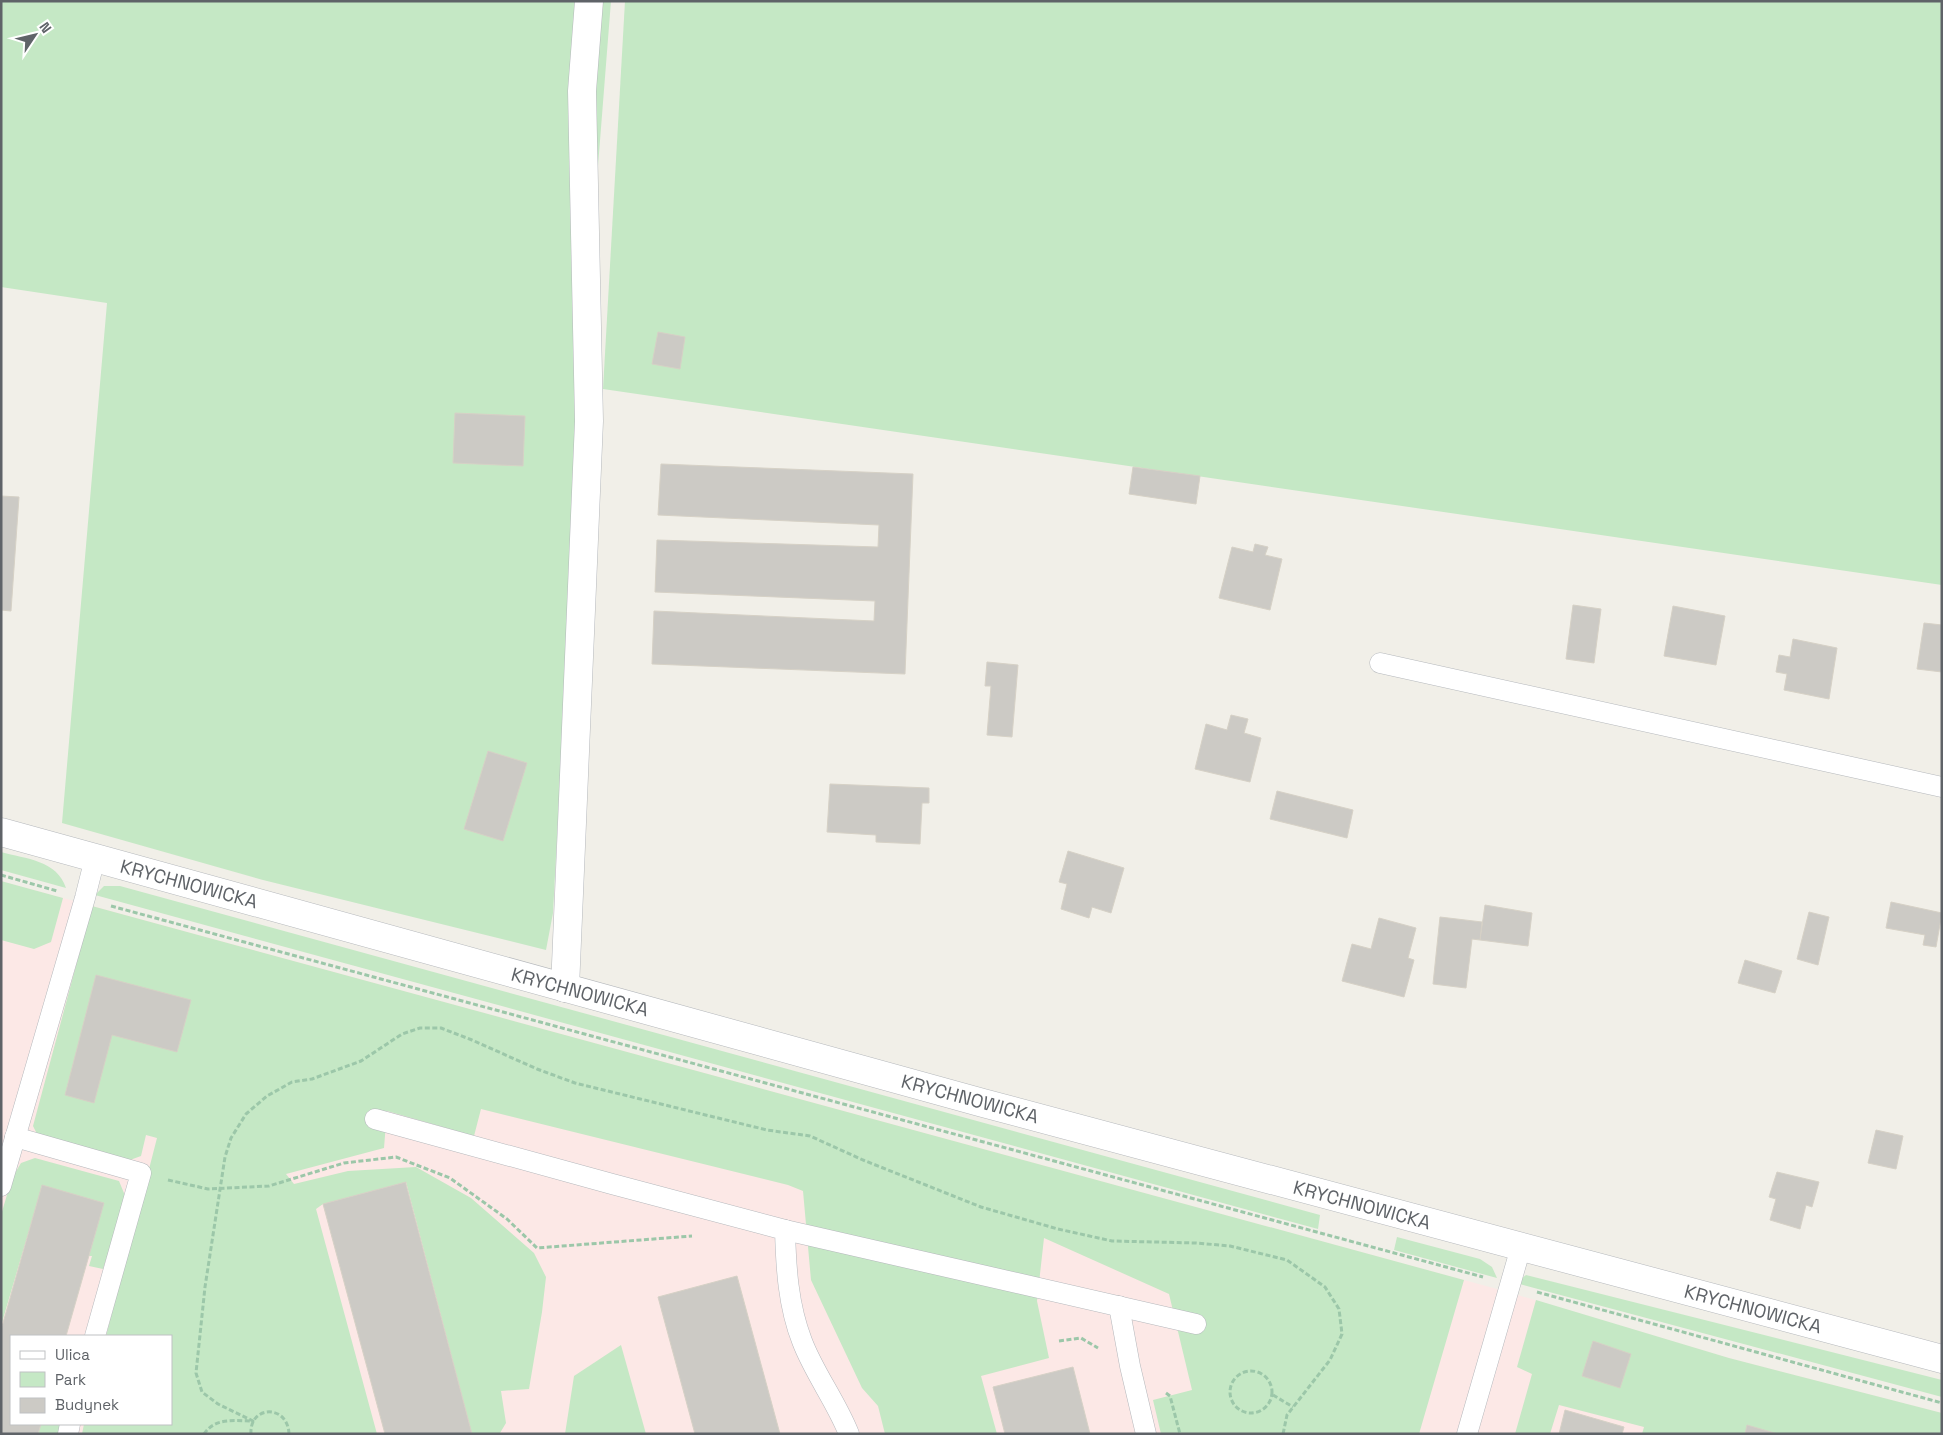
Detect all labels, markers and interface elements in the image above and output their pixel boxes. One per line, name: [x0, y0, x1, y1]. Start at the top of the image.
north arrow: [10, 10, 60, 60]
text: N: [36, 19, 56, 37]
street label: KRYCHNOWICKA: [118, 854, 260, 914]
street label: KRYCHNOWICKA: [509, 962, 651, 1022]
street label: KRYCHNOWICKA: [899, 1069, 1041, 1129]
street label: KRYCHNOWICKA: [1291, 1175, 1433, 1235]
street label: KRYCHNOWICKA: [1682, 1279, 1824, 1339]
legend: [10, 1335, 172, 1425]
text: Ulica: [55, 1345, 90, 1364]
text: Park: [55, 1370, 86, 1389]
text: Budynek: [55, 1395, 119, 1414]

